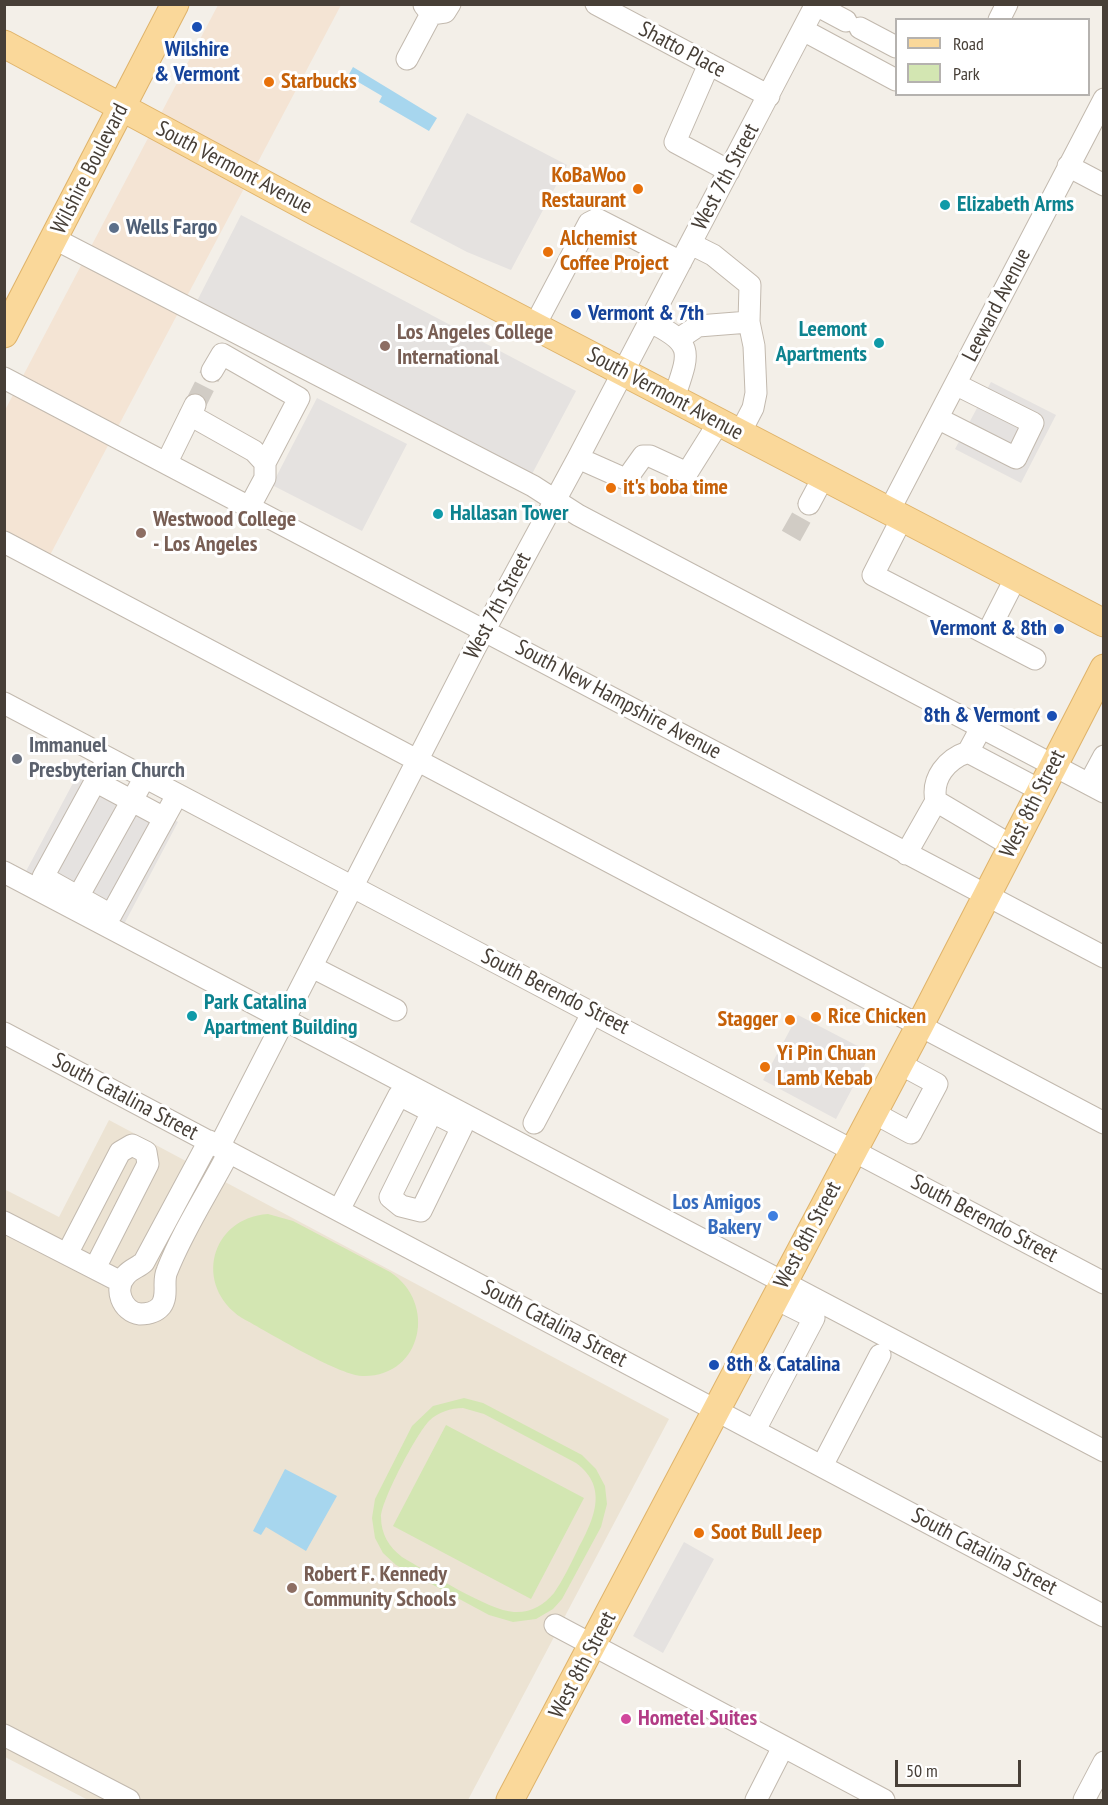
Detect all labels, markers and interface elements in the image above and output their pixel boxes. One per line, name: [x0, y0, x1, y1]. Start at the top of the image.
street label: Shatto Place: [634, 16, 730, 84]
legend: [895, 18, 1090, 96]
marker: Wilshire & Vermont: [190, 20, 204, 34]
text: Road: [953, 32, 984, 55]
place label: Wilshire & Vermont: [154, 37, 240, 88]
text: Park: [953, 62, 980, 85]
place label: Starbucks: [281, 69, 357, 95]
marker: Starbucks: [262, 75, 276, 89]
street label: Wilshire Boulevard: [46, 100, 134, 238]
street label: South Vermont Avenue: [151, 116, 317, 220]
street label: West 7th Street: [687, 119, 765, 235]
place label: KoBaWoo Restaurant: [542, 163, 626, 214]
marker: KoBaWoo Restaurant: [631, 182, 645, 196]
place label: Elizabeth Arms: [957, 192, 1074, 218]
marker: Elizabeth Arms: [938, 198, 952, 212]
place label: Wells Fargo: [126, 215, 217, 241]
marker: Wells Fargo: [107, 221, 121, 235]
place label: Alchemist Coffee Project: [560, 226, 669, 278]
street label: Leeward Avenue: [957, 244, 1037, 366]
marker: Alchemist Coffee Project: [541, 245, 555, 259]
place label: Vermont & 7th: [588, 301, 704, 327]
marker: Vermont & 7th: [569, 307, 583, 321]
place label: Leemont Apartments: [776, 317, 867, 368]
place label: Los Angeles College International: [397, 320, 553, 372]
marker: Leemont Apartments: [872, 336, 886, 350]
marker: Los Angeles College International: [378, 339, 392, 353]
street label: South Vermont Avenue: [582, 342, 748, 446]
place label: it's boba time: [623, 475, 728, 501]
marker: it's boba time: [604, 481, 618, 495]
place label: Hallasan Tower: [450, 501, 568, 527]
place label: Westwood College - Los Angeles: [153, 507, 296, 558]
marker: Hallasan Tower: [431, 507, 445, 521]
marker: Westwood College - Los Angeles: [134, 526, 148, 540]
street label: West 7th Street: [459, 548, 537, 664]
place label: Vermont & 8th: [930, 616, 1047, 642]
marker: Vermont & 8th: [1052, 622, 1066, 636]
street label: South New Hampshire Avenue: [511, 635, 725, 765]
place label: 8th & Vermont: [923, 703, 1040, 729]
marker: 8th & Vermont: [1045, 709, 1059, 723]
place label: Immanuel Presbyterian Church: [29, 733, 185, 784]
street label: West 8th Street: [995, 746, 1071, 862]
marker: Immanuel Presbyterian Church: [10, 752, 24, 766]
street label: South Berendo Street: [477, 943, 633, 1041]
place label: Park Catalina Apartment Building: [204, 990, 357, 1042]
place label: Rice Chicken: [828, 1004, 926, 1030]
place label: Stagger: [718, 1007, 778, 1033]
marker: Park Catalina Apartment Building: [185, 1009, 199, 1023]
marker: Rice Chicken: [809, 1010, 823, 1024]
marker: Stagger: [783, 1013, 797, 1027]
place label: Yi Pin Chuan Lamb Kebab: [777, 1041, 876, 1092]
street label: South Catalina Street: [48, 1048, 202, 1146]
marker: Yi Pin Chuan Lamb Kebab: [758, 1060, 772, 1074]
street label: South Berendo Street: [906, 1169, 1062, 1269]
street label: West 8th Street: [769, 1177, 847, 1293]
place label: Los Amigos Bakery: [672, 1190, 761, 1242]
marker: Los Amigos Bakery: [766, 1209, 780, 1223]
street label: South Catalina Street: [477, 1275, 631, 1373]
place label: 8th & Catalina: [726, 1352, 840, 1378]
marker: 8th & Catalina: [707, 1358, 721, 1372]
street label: South Catalina Street: [907, 1503, 1061, 1601]
place label: Soot Bull Jeep: [711, 1520, 822, 1546]
marker: Soot Bull Jeep: [692, 1526, 706, 1540]
place label: Robert F. Kennedy Community Schools: [304, 1562, 456, 1614]
marker: Robert F. Kennedy Community Schools: [285, 1581, 299, 1595]
street label: West 8th Street: [544, 1607, 622, 1723]
place label: Hometel Suites: [638, 1706, 757, 1732]
marker: Hometel Suites: [619, 1712, 633, 1726]
scale bar: [898, 1748, 1024, 1786]
text: 50 m: [906, 1759, 938, 1782]

